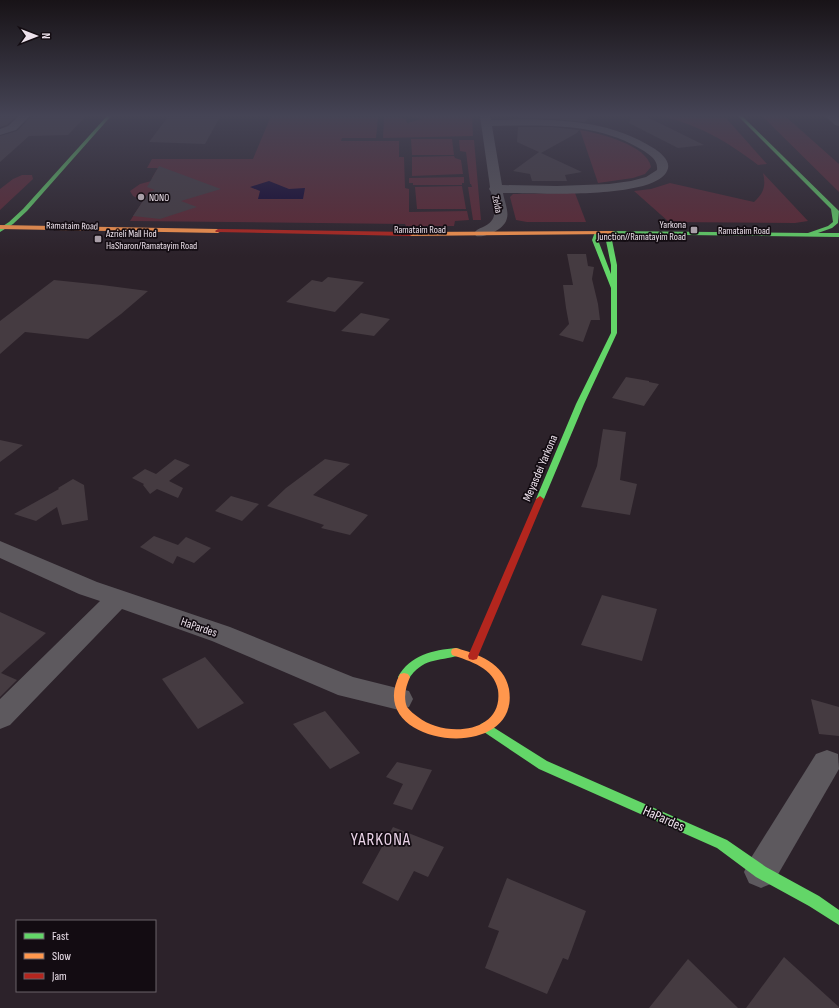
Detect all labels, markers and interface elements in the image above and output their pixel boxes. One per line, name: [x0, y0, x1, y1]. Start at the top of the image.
north arrow: [16, 16, 56, 56]
text: N: [39, 33, 52, 39]
marker: NONO: [136, 192, 146, 202]
place label: NONO: [149, 192, 169, 204]
street label: Zelda: [489, 194, 505, 214]
place label: Yarkona Junction//Ramatayim Road: [596, 219, 686, 243]
street label: Ramataim Road: [46, 220, 98, 232]
street label: Ramataim Road: [394, 224, 446, 236]
marker: Yarkona Junction//Ramatayim Road: [689, 225, 699, 235]
street label: Ramataim Road: [718, 225, 770, 237]
place label: Azrieli Mall Hod HaSharon/Ramatayim Road: [105, 228, 197, 252]
marker: Azrieli Mall Hod HaSharon/Ramatayim Road: [93, 234, 103, 244]
street label: Meyasdei Yarkona: [520, 432, 561, 504]
street label: HaPardes: [179, 614, 219, 641]
street label: HaPardes: [640, 802, 687, 835]
district label: YARKONA: [351, 830, 411, 850]
legend: [16, 920, 156, 992]
text: Fast: [52, 929, 69, 944]
text: Slow: [52, 949, 71, 964]
text: Jam: [51, 969, 67, 984]

